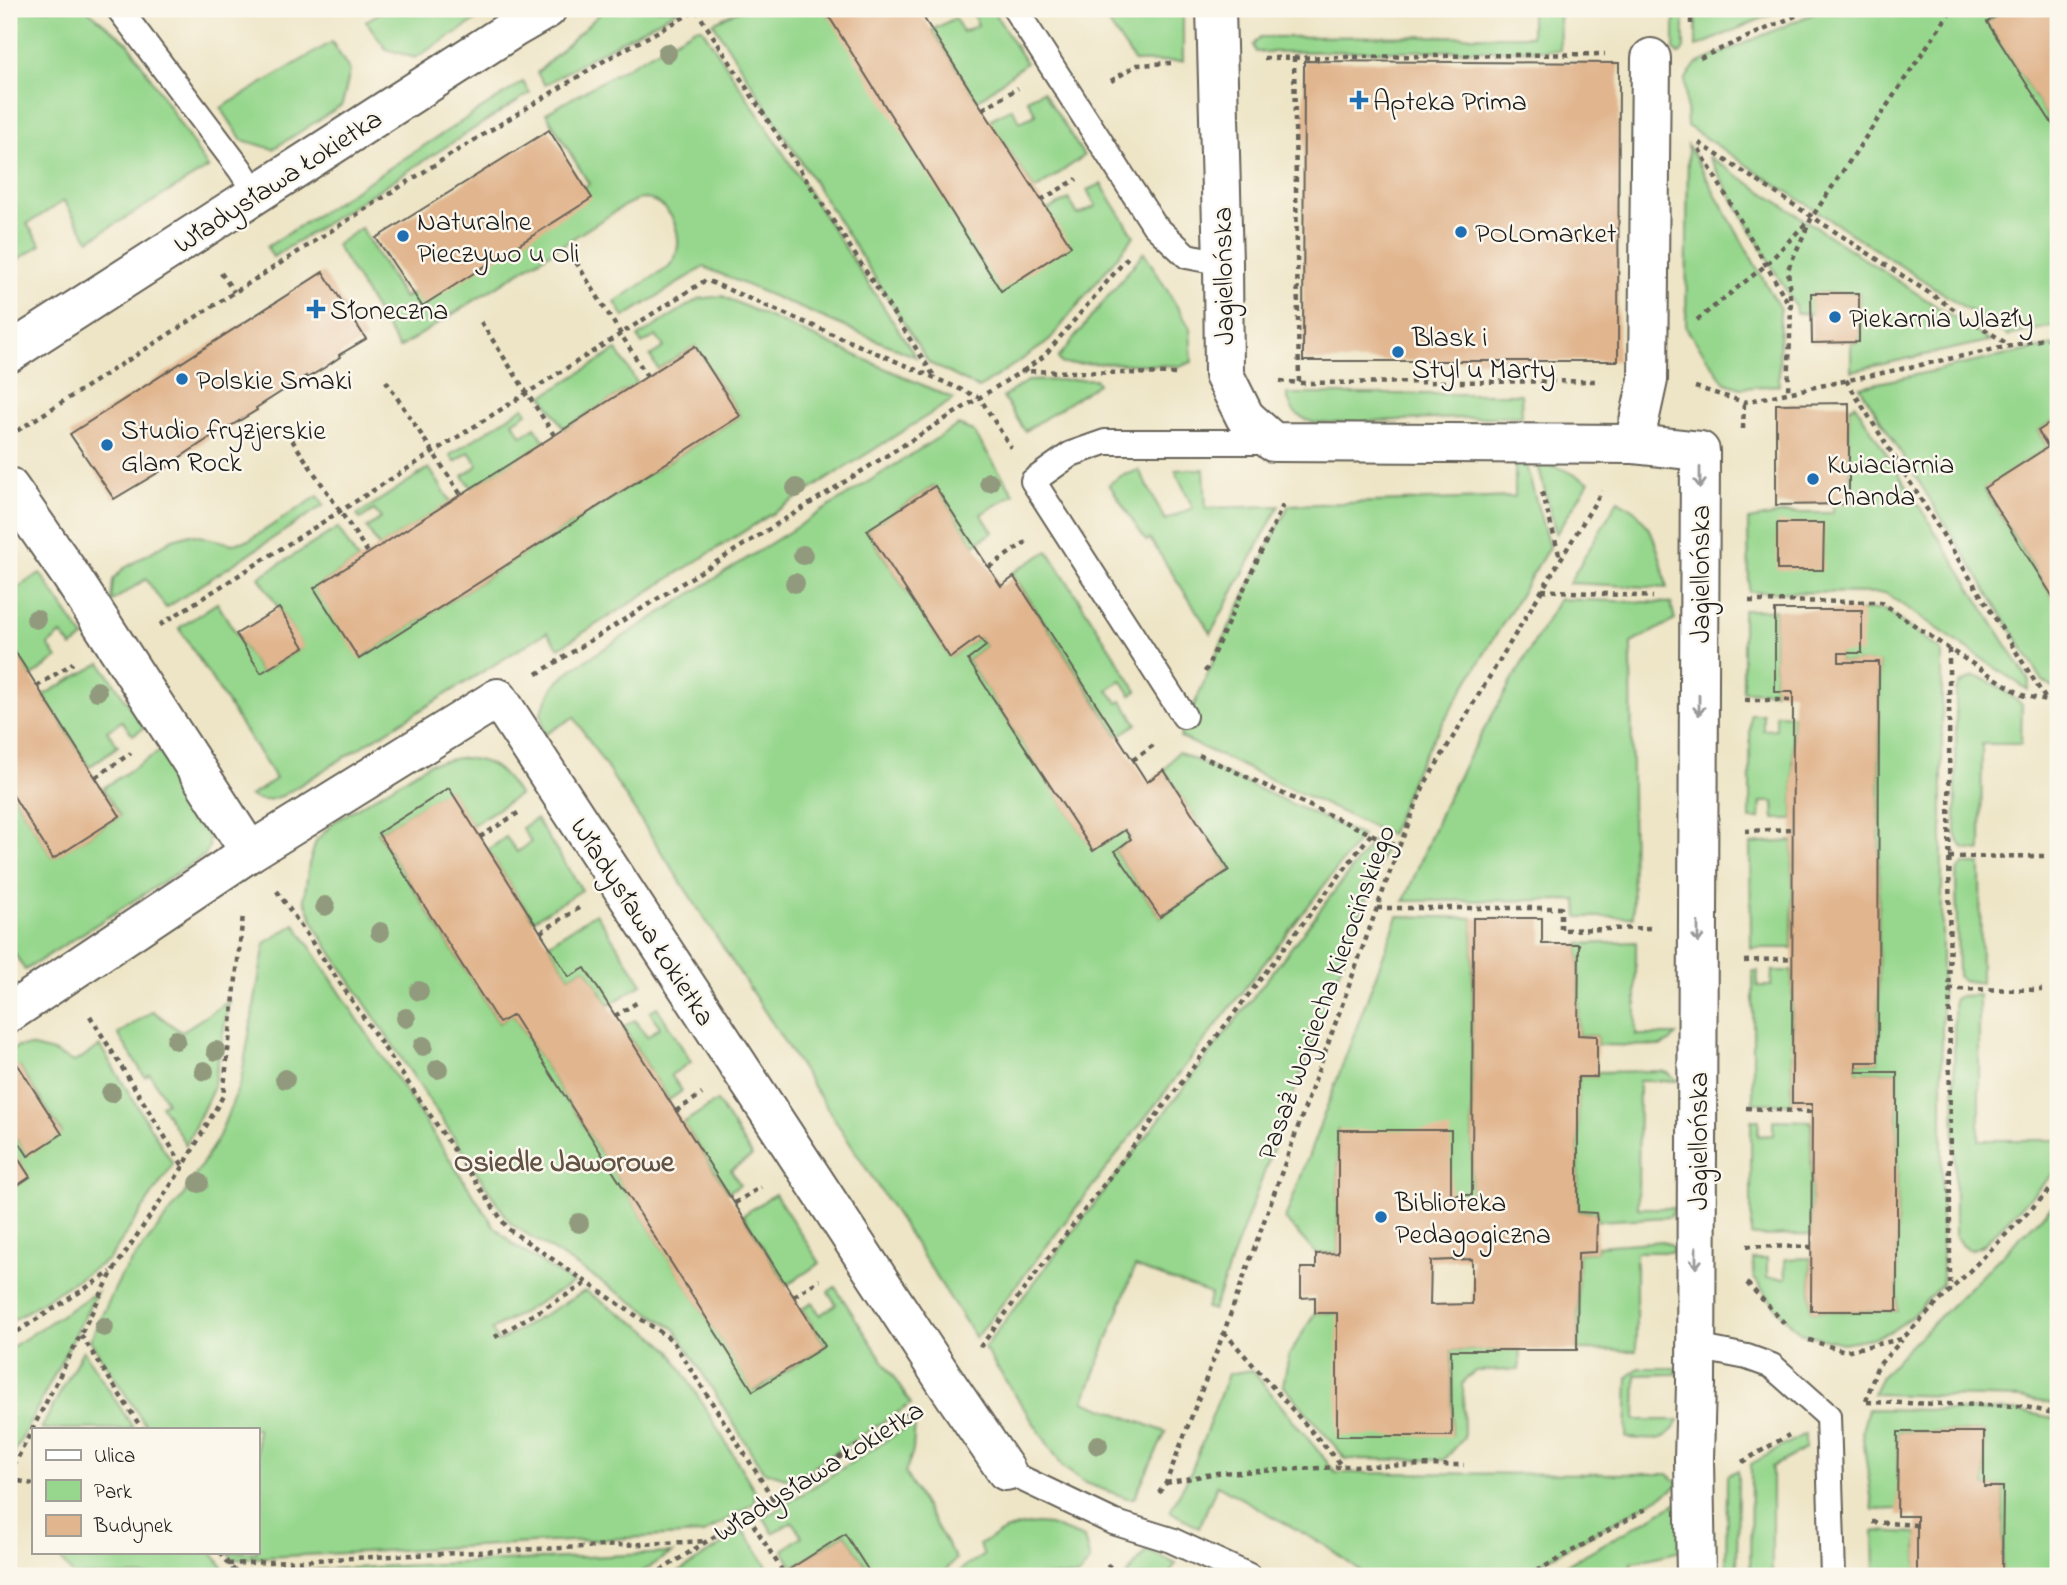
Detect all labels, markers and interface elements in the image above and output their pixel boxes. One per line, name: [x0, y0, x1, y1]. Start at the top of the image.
place label: Apteka Prima: [1373, 83, 1527, 124]
marker: Apteka Prima: [1351, 92, 1367, 108]
street label: Władysława Łokietka: [167, 100, 391, 266]
place label: Naturalne Pieczywo u Oli: [417, 203, 580, 276]
street label: Jagiellońska: [1204, 206, 1247, 345]
place label: POLOmarket: [1475, 215, 1616, 256]
marker: POLOmarket: [1453, 224, 1469, 240]
marker: Naturalne Pieczywo u Oli: [395, 228, 411, 244]
place label: Słoneczna: [330, 292, 448, 333]
place label: Piekarnia Wlazły: [1849, 300, 2033, 341]
marker: Słoneczna: [308, 301, 324, 317]
marker: Piekarnia Wlazły: [1827, 309, 1843, 325]
place label: Blask i Styl u Marty: [1411, 319, 1555, 392]
marker: Blask i Styl u Marty: [1390, 344, 1406, 360]
place label: Polskie Smaki: [196, 362, 352, 403]
marker: Polskie Smaki: [174, 371, 190, 387]
place label: Studio fryzjerskie Glam Rock: [121, 412, 326, 485]
marker: Studio fryzjerskie Glam Rock: [99, 437, 115, 453]
place label: Kwiaciarnia Chanda: [1827, 446, 1954, 519]
one-way arrow: [1693, 466, 1706, 489]
marker: Kwiaciarnia Chanda: [1805, 471, 1821, 487]
street label: Jagiellońska: [1682, 505, 1723, 643]
one-way arrow: [1692, 694, 1705, 717]
street label: Władysława Łokietka: [558, 811, 724, 1035]
street label: Pasaż Wojciecha Kierocińskiego: [1249, 820, 1408, 1166]
one-way arrow: [1691, 921, 1705, 944]
street label: Jagiellońska: [1680, 1072, 1721, 1210]
district label: Osiedle Jaworowe: [454, 1142, 676, 1186]
place label: Biblioteka Pedagogiczna: [1394, 1184, 1551, 1257]
marker: Biblioteka Pedagogiczna: [1373, 1209, 1389, 1225]
one-way arrow: [1689, 1247, 1703, 1270]
street label: Władysława Łokietka: [707, 1392, 933, 1554]
legend: [32, 1428, 259, 1554]
text: Ulica: [94, 1442, 135, 1472]
text: Park: [94, 1478, 133, 1508]
text: Budynek: [93, 1512, 173, 1544]

